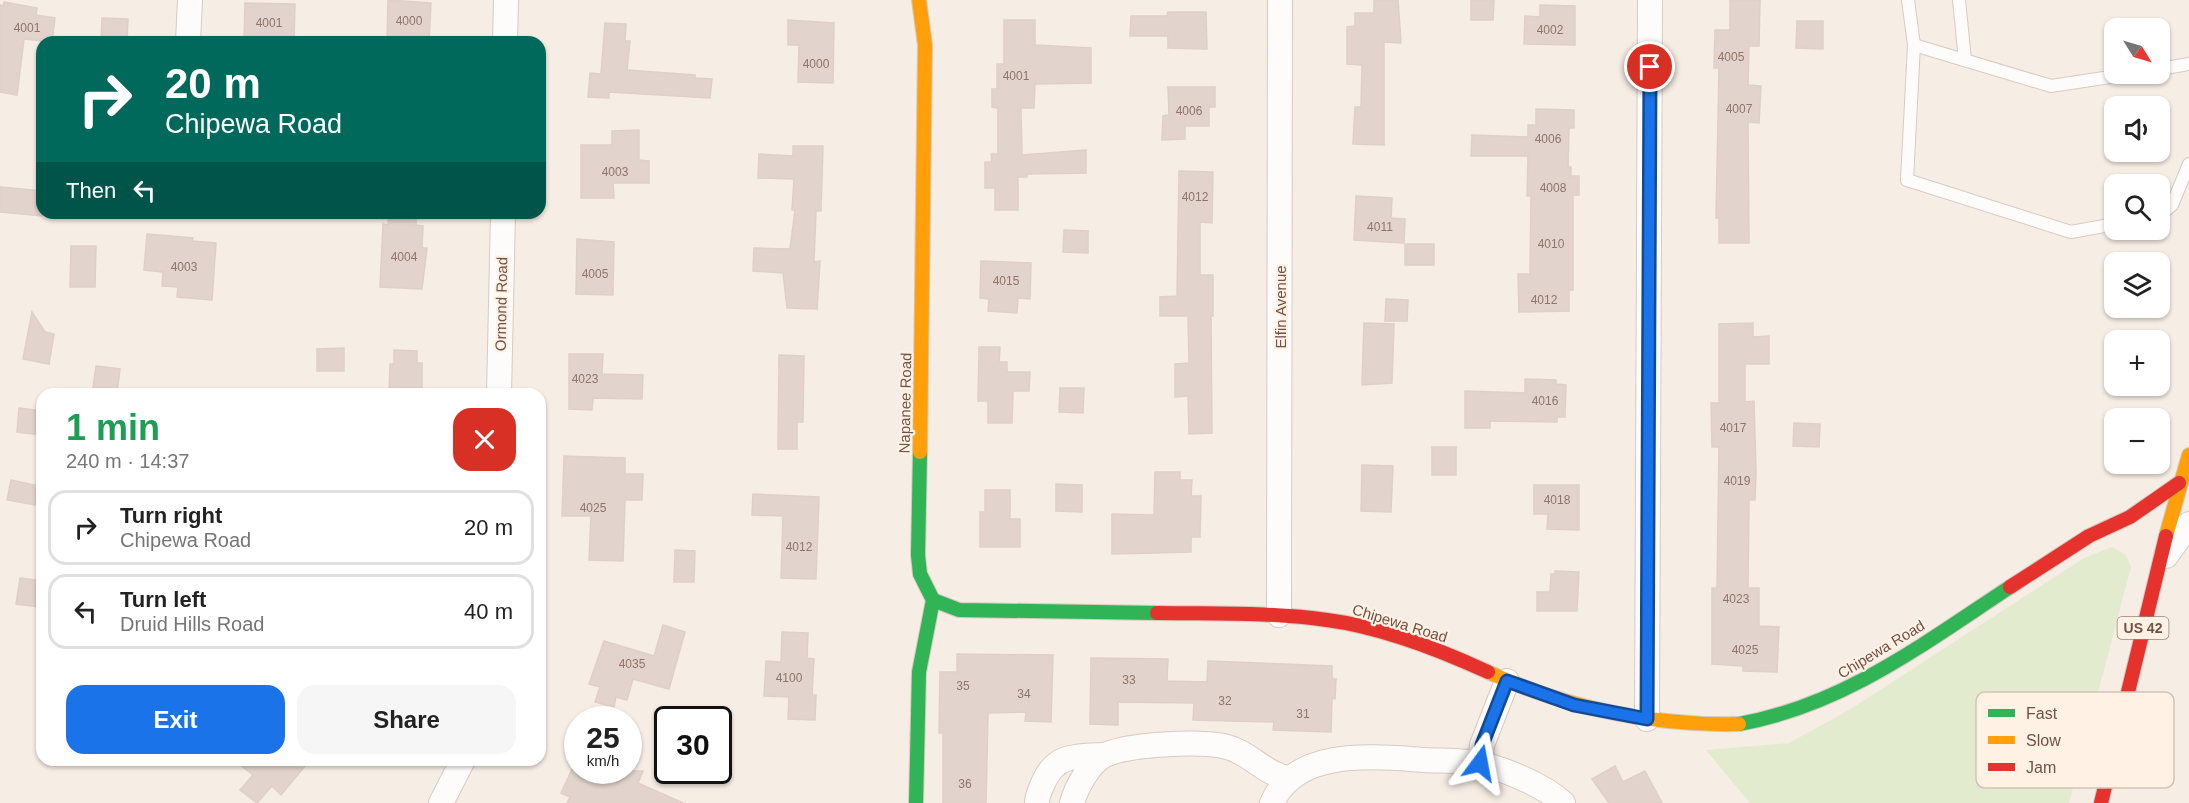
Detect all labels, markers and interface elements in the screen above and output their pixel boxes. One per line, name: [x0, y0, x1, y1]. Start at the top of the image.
house number: 4000: [396, 14, 423, 28]
house number: 4001: [256, 16, 283, 30]
north arrow: [2104, 18, 2170, 84]
map controls: [2104, 18, 2170, 474]
house number: 4001: [14, 21, 41, 35]
house number: 4002: [1537, 23, 1564, 37]
pin: [1624, 41, 1675, 92]
icon: arrive: [1633, 50, 1666, 83]
house number: 4005: [1718, 50, 1745, 64]
house number: 4000: [803, 57, 830, 71]
icon: right: [66, 60, 144, 138]
text: 20 m: [165, 60, 261, 107]
house number: 4001: [1003, 69, 1030, 83]
button: sound: [2104, 96, 2170, 162]
house number: 4007: [1726, 102, 1753, 116]
house number: 4006: [1176, 104, 1203, 118]
text: Chipewa Road: [165, 109, 342, 139]
house number: 4006: [1535, 132, 1562, 146]
house number: 4003: [602, 165, 629, 179]
icon: left: [128, 174, 161, 207]
button: search: [2104, 174, 2170, 240]
text: Then: [66, 178, 116, 203]
house number: 4008: [1540, 181, 1567, 195]
house number: 4012: [1182, 190, 1209, 204]
house number: 4011: [1367, 220, 1393, 234]
house number: 4010: [1538, 237, 1565, 251]
house number: 4004: [391, 250, 418, 264]
button: layers: [2104, 252, 2170, 318]
street label: Ormond Road: [492, 257, 510, 351]
house number: 4003: [171, 260, 198, 274]
street label: Elfin Avenue: [1272, 265, 1289, 349]
house number: 4005: [582, 267, 609, 281]
house number: 4015: [993, 274, 1020, 288]
house number: 4012: [1531, 293, 1558, 307]
button: +: [2104, 330, 2170, 396]
street label: Napanee Road: [896, 352, 914, 454]
house number: 4023: [572, 372, 599, 386]
house number: 4016: [1532, 394, 1559, 408]
text: 1 min: [66, 407, 160, 448]
button: close: [453, 408, 516, 471]
button: −: [2104, 408, 2170, 474]
house number: 4017: [1720, 421, 1747, 435]
text: 240 m · 14:37: [66, 450, 189, 472]
house number: 4019: [1724, 474, 1751, 488]
house number: 4018: [1544, 493, 1571, 507]
house number: 4025: [580, 501, 607, 515]
text: Turn right: [120, 503, 222, 528]
icon: right: [69, 511, 102, 544]
text: 20 m: [464, 515, 513, 540]
text: Chipewa Road: [120, 529, 251, 551]
house number: 4012: [786, 540, 813, 554]
text: Turn left: [120, 587, 206, 612]
house number: 4023: [1723, 592, 1750, 606]
icon: left: [69, 595, 102, 628]
text: 40 m: [464, 599, 513, 624]
street label: Chipewa Road: [1350, 600, 1450, 646]
text: Druid Hills Road: [120, 613, 265, 635]
street label: Chipewa Road: [1834, 616, 1928, 682]
road number: US 42: [2118, 617, 2168, 639]
house number: 4025: [1732, 643, 1759, 657]
house number: 4035: [619, 657, 646, 671]
house number: 4100: [776, 671, 803, 685]
house number: 33: [1122, 673, 1136, 687]
house number: 35: [956, 679, 970, 693]
button: Exit: [66, 685, 285, 754]
button: Share: [297, 685, 516, 754]
house number: 34: [1017, 687, 1031, 701]
legend: [1976, 692, 2174, 788]
house number: 32: [1218, 694, 1232, 708]
text: Fast: [2026, 705, 2058, 722]
speed limit sign: 30: [654, 706, 732, 784]
house number: 31: [1296, 707, 1310, 721]
text: 25: [586, 721, 620, 754]
position arrow: [1448, 731, 1512, 795]
text: Slow: [2026, 732, 2061, 749]
text: km/h: [587, 752, 619, 769]
text: Jam: [2026, 759, 2056, 776]
house number: 36: [958, 777, 972, 791]

